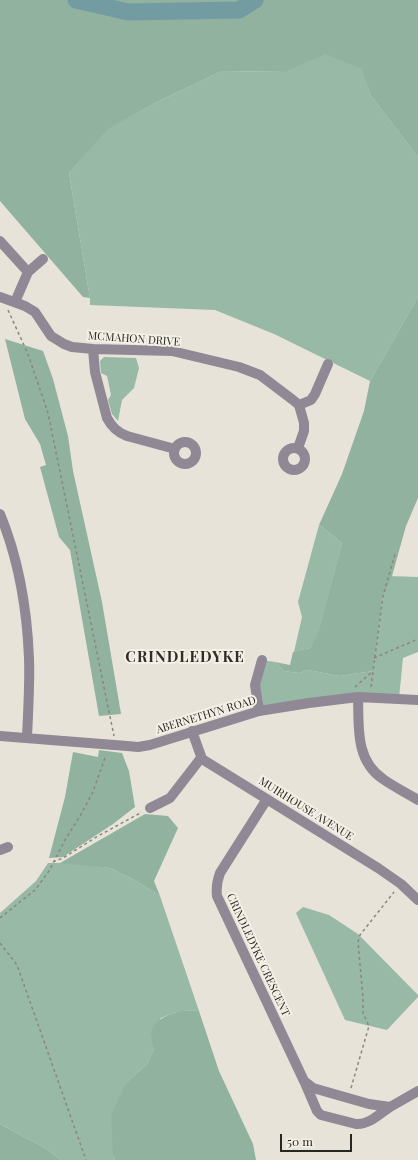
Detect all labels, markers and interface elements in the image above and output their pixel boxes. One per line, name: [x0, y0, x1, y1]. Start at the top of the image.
street label: MCMAHON DRIVE: [87, 329, 181, 349]
district label: CRINDLEDYKE: [125, 648, 245, 666]
street label: ABERNETHYN ROAD: [154, 694, 258, 736]
street label: MUIRHOUSE AVENUE: [256, 774, 356, 844]
street label: CRINDLEDYKE CRESCENT: [224, 891, 292, 1019]
scale bar: [282, 1126, 354, 1152]
text: 50 m: [287, 1133, 313, 1149]

